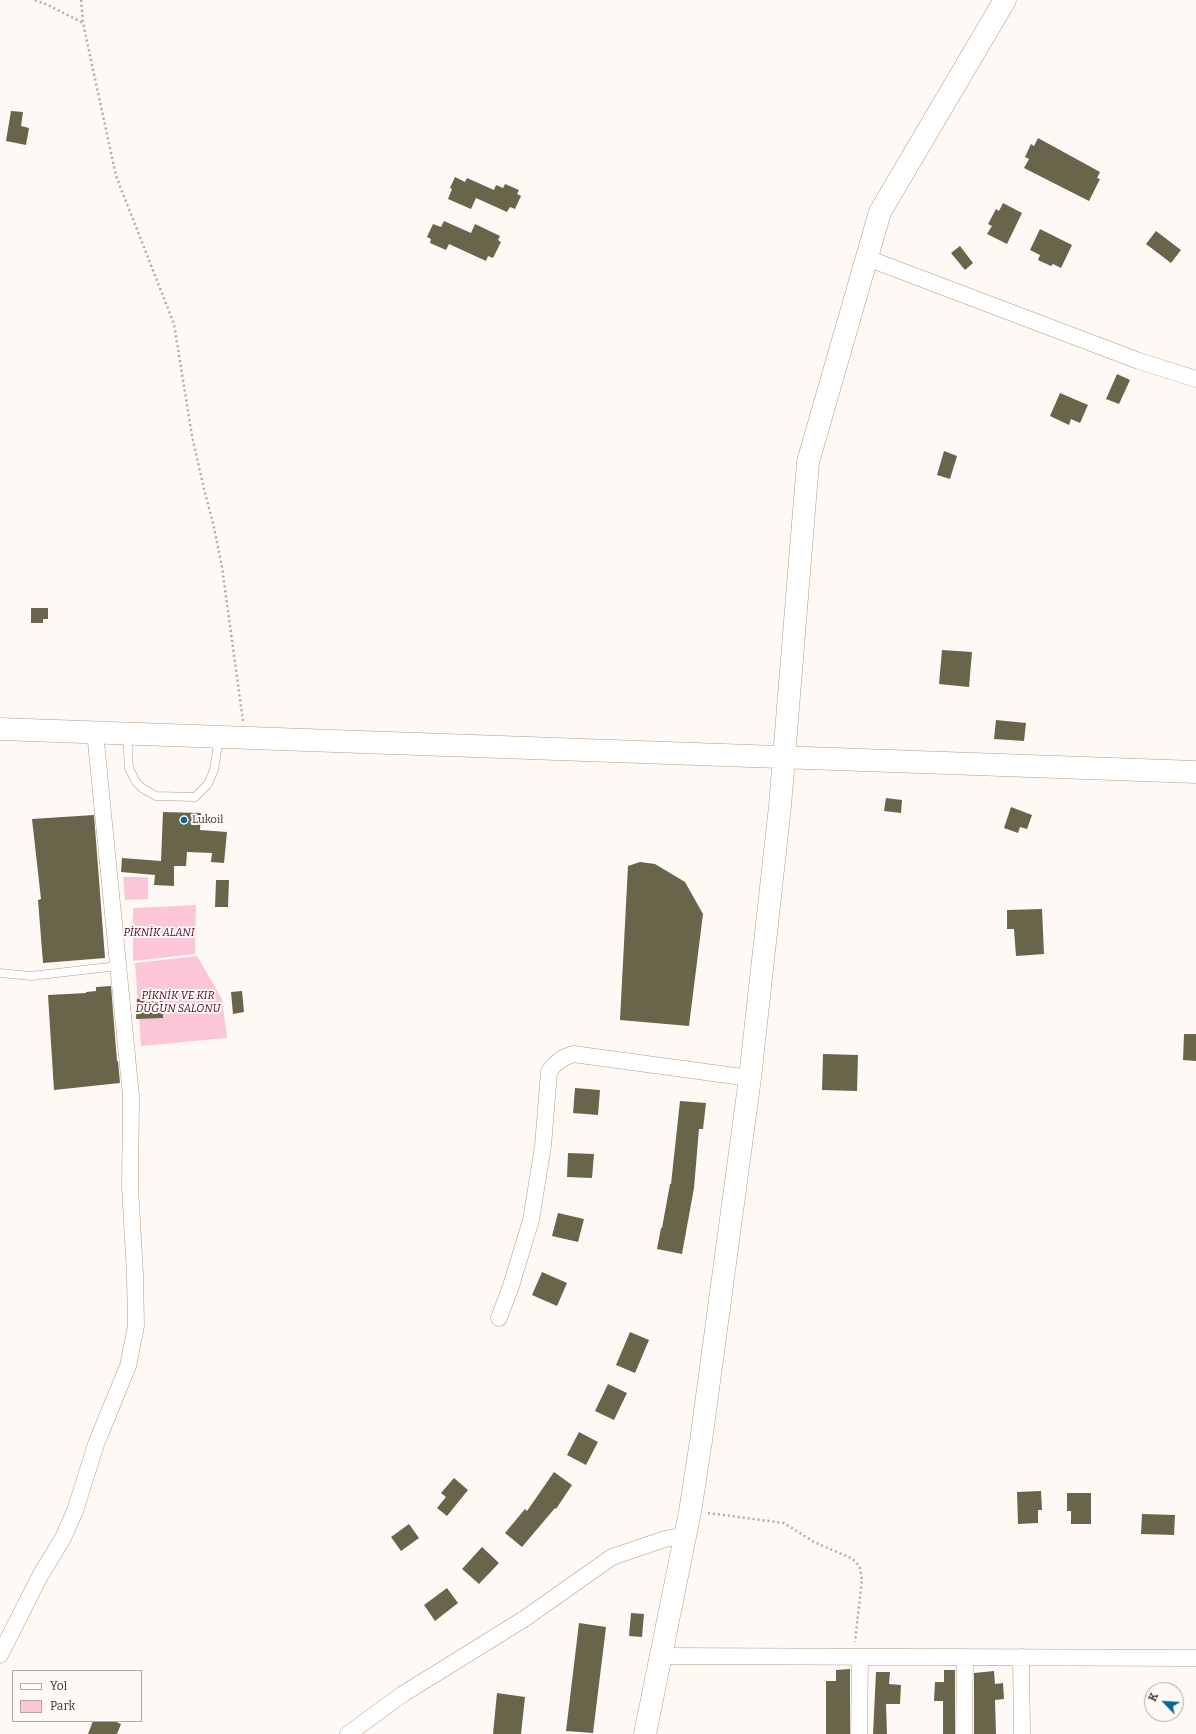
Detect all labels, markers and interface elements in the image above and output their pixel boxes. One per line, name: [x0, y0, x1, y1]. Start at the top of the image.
place label: Lukoil: [192, 813, 223, 827]
marker: Lukoil: [179, 815, 189, 825]
park label: PİKNİK ALANI: [124, 926, 194, 940]
park label: PİKNİK VE KIR DÜĞUN SALONU: [136, 989, 220, 1015]
legend: [12, 1670, 142, 1722]
text: Yol: [50, 1679, 67, 1693]
north arrow: [1144, 1682, 1184, 1722]
text: K: [1146, 1691, 1161, 1703]
text: Park: [50, 1699, 75, 1713]

